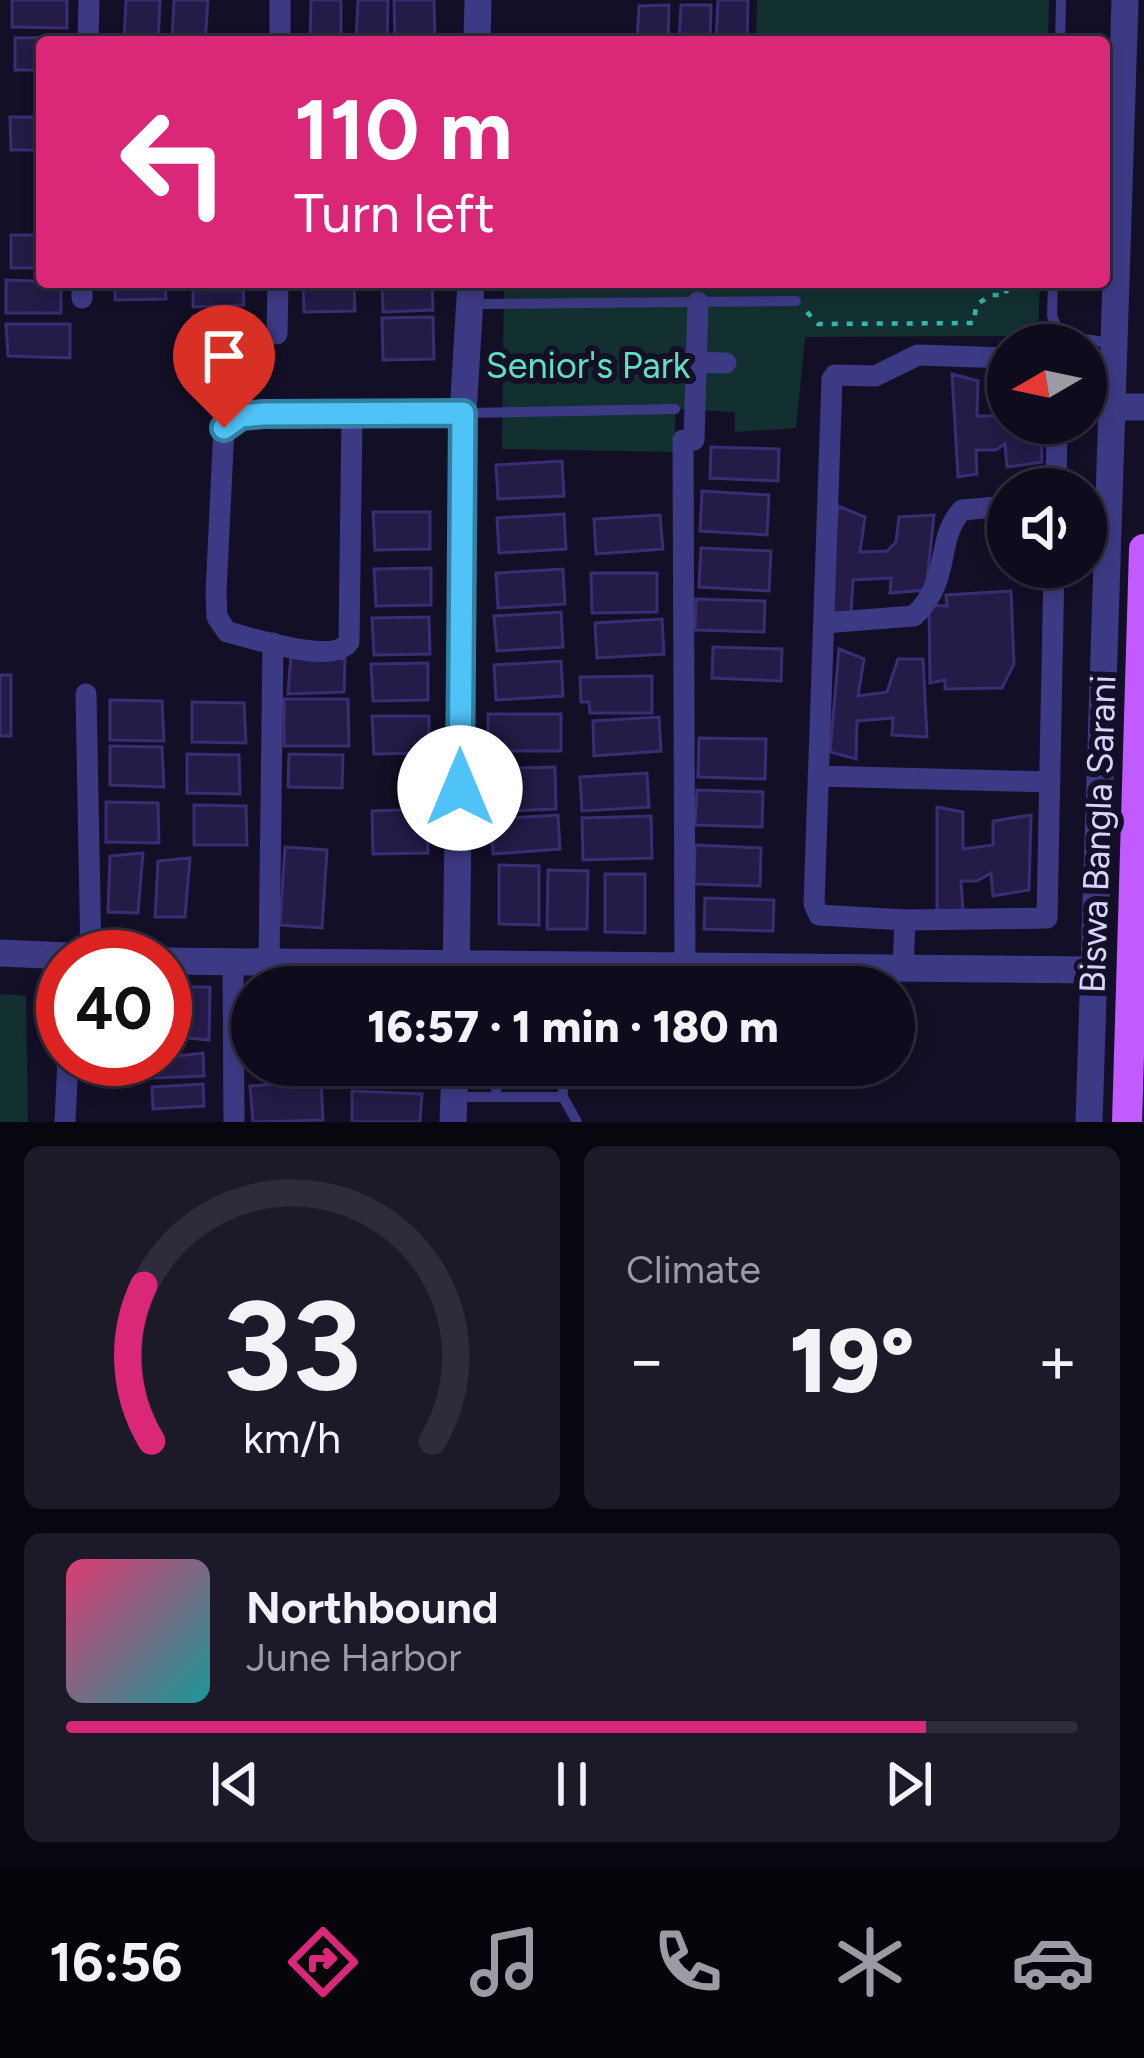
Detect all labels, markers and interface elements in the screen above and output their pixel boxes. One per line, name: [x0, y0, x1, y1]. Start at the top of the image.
text: 110 m: [294, 79, 513, 180]
icon: left: [96, 84, 252, 240]
text: Turn left: [294, 181, 495, 246]
pin: [173, 305, 275, 428]
icon: arrive: [191, 323, 257, 389]
north arrow: [987, 324, 1107, 444]
map controls: [987, 324, 1107, 588]
park label: Senior's Park: [486, 344, 691, 387]
button: sound: [987, 468, 1107, 588]
street label: Biswa Bangla Sarani: [1070, 674, 1125, 994]
position arrow: [397, 725, 523, 851]
speed limit sign: 40: [36, 930, 192, 1086]
text: 16:57 · 1 min · 180 m: [367, 999, 779, 1053]
text: Climate: [626, 1246, 761, 1293]
text: 33: [223, 1271, 361, 1421]
text: 19°: [789, 1306, 915, 1415]
text: −: [626, 1320, 667, 1400]
text: +: [1037, 1320, 1078, 1400]
text: km/h: [243, 1411, 341, 1463]
text: Northbound: [246, 1580, 499, 1634]
text: June Harbor: [246, 1634, 462, 1681]
icon: previous: [202, 1751, 268, 1817]
icon: pause: [539, 1751, 605, 1817]
icon: next: [876, 1751, 942, 1817]
icon: directions: [281, 1920, 365, 2004]
icon: music: [463, 1920, 547, 2004]
icon: phone: [646, 1920, 730, 2004]
icon: climate: [828, 1920, 912, 2004]
icon: car: [1011, 1920, 1095, 2004]
text: 16:56: [49, 1930, 182, 1995]

